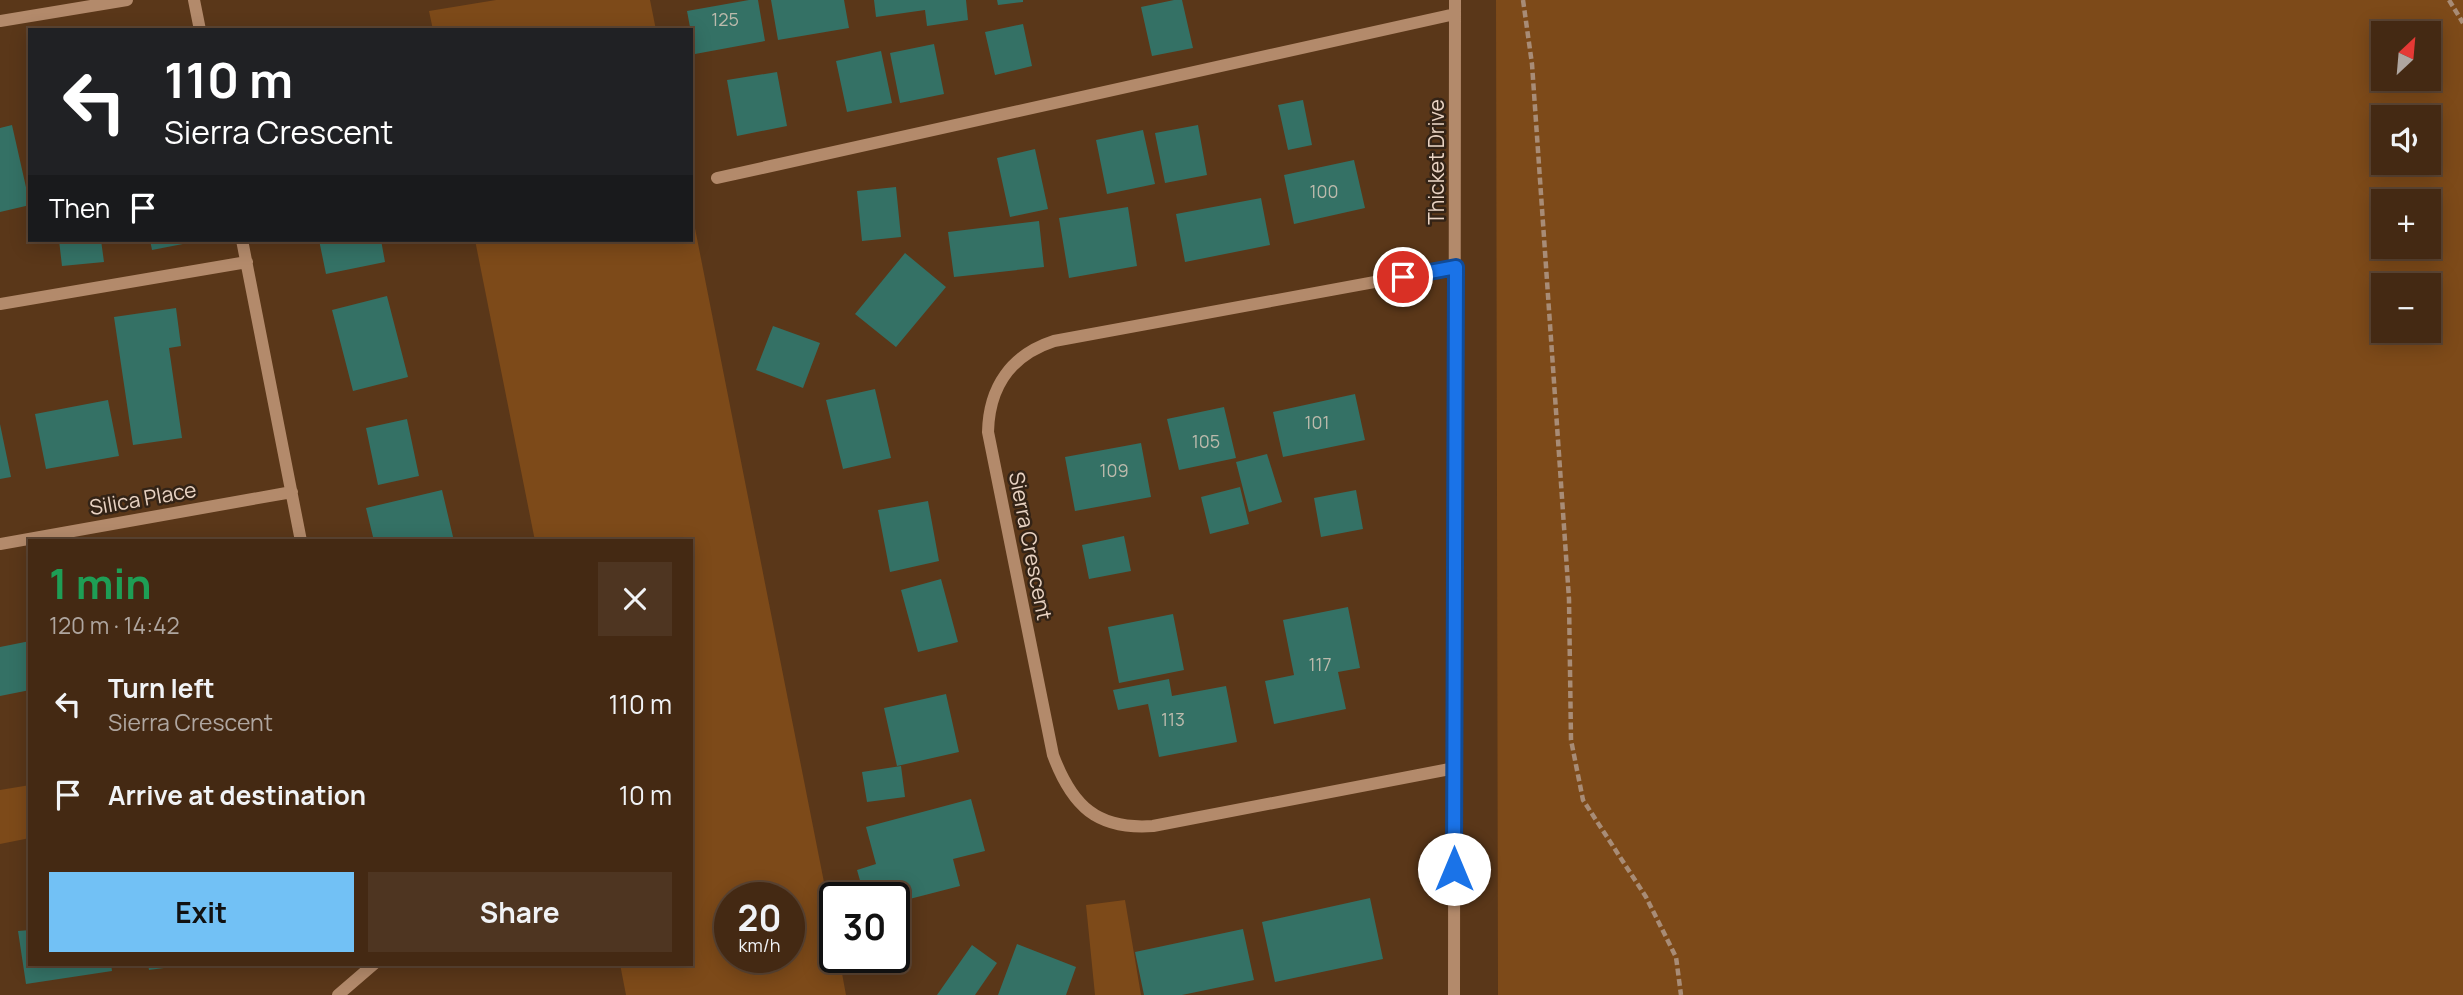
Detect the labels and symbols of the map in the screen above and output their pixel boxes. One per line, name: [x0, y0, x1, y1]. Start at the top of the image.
house number: 125: [711, 7, 739, 31]
north arrow: [2371, 21, 2441, 91]
street label: Thicket Drive: [1422, 99, 1450, 225]
house number: 100: [1310, 179, 1338, 203]
pin: [1373, 247, 1433, 307]
house number: 101: [1304, 410, 1330, 434]
house number: 105: [1192, 429, 1220, 453]
house number: 109: [1099, 458, 1129, 482]
street label: Sierra Crescent: [1003, 469, 1059, 622]
street label: Silica Place: [87, 475, 198, 521]
house number: 117: [1308, 652, 1332, 676]
house number: 113: [1161, 707, 1185, 731]
position arrow: [1417, 832, 1491, 906]
speed limit sign: 30: [819, 882, 910, 973]

